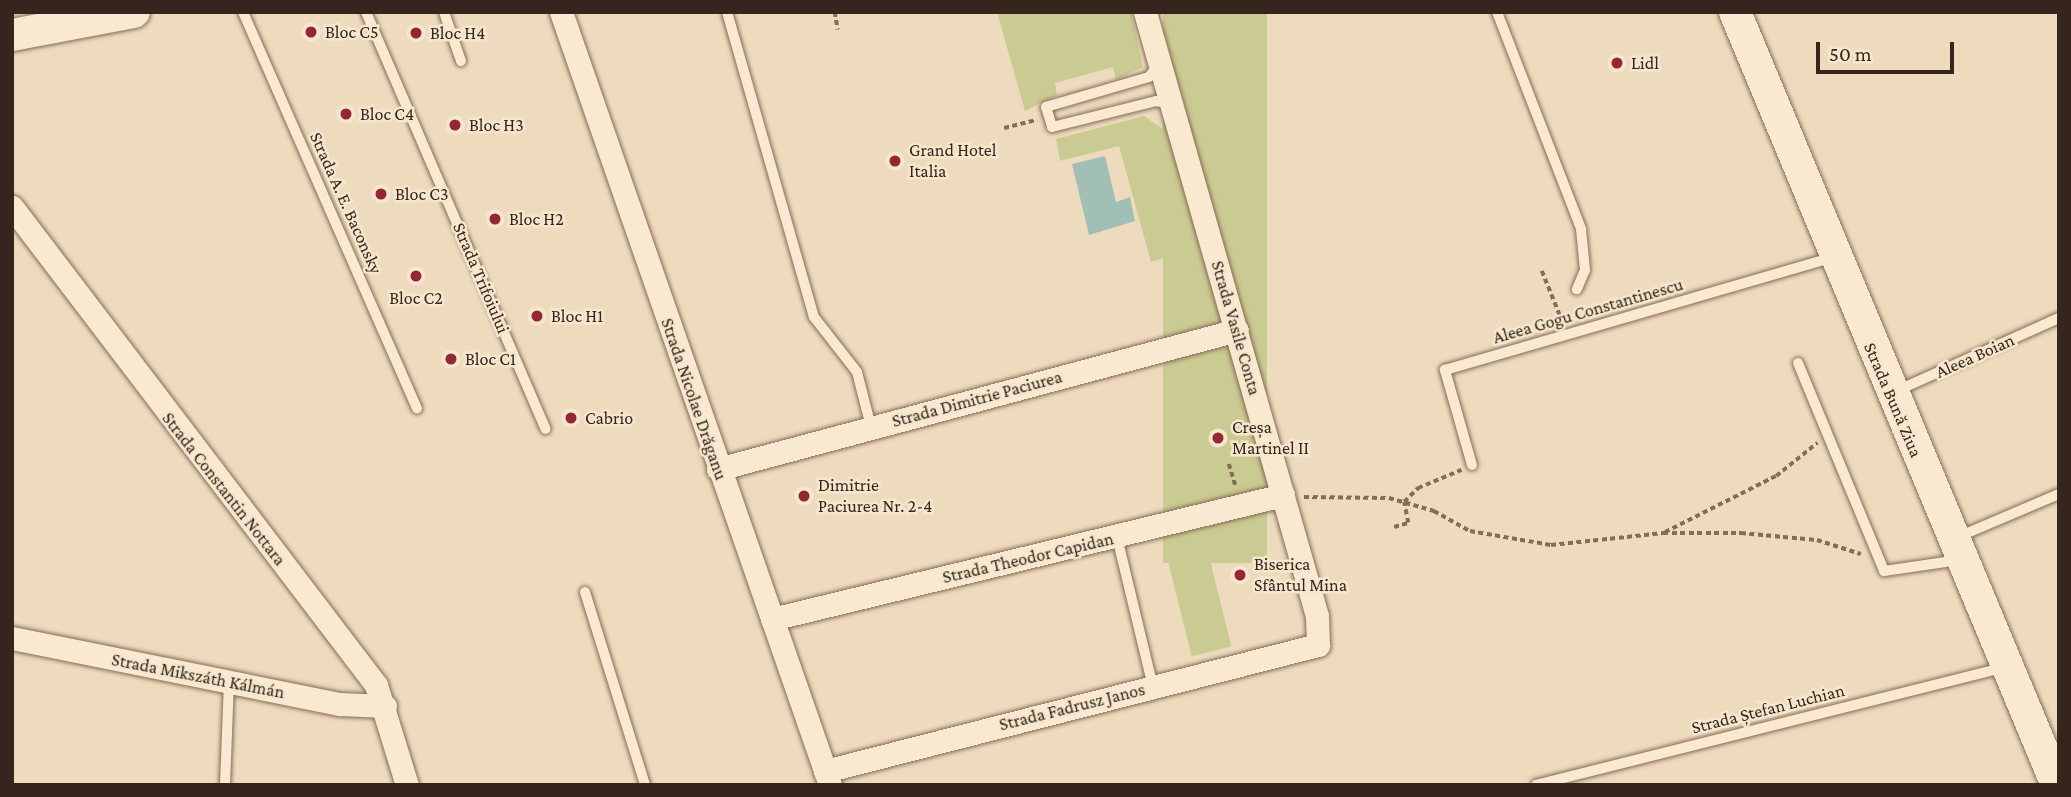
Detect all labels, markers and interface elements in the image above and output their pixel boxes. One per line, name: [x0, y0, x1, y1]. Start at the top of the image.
place label: Bloc C5: [325, 21, 378, 43]
place label: Bloc H4: [430, 22, 485, 44]
marker: Bloc C5: [303, 24, 319, 40]
marker: Bloc H4: [408, 25, 424, 41]
scale bar: [1819, 28, 1957, 72]
text: 50 m: [1829, 42, 1872, 66]
place label: Lidl: [1631, 52, 1659, 74]
marker: Lidl: [1609, 55, 1625, 71]
place label: Bloc C4: [360, 103, 414, 125]
marker: Bloc C4: [338, 106, 354, 122]
place label: Bloc H3: [469, 114, 524, 136]
marker: Bloc H3: [447, 117, 463, 133]
street label: Strada A. E. Baconsky: [305, 129, 387, 277]
place label: Grand Hotel Italia: [909, 140, 997, 182]
marker: Grand Hotel Italia: [887, 153, 903, 169]
place label: Bloc C3: [395, 183, 449, 205]
marker: Bloc C3: [373, 186, 389, 202]
place label: Bloc H2: [509, 208, 564, 230]
marker: Bloc H2: [487, 211, 503, 227]
street label: Strada Trifoiului: [448, 219, 514, 337]
street label: Strada Vasile Conta: [1206, 258, 1266, 398]
marker: Bloc C2: [408, 268, 424, 284]
street label: Aleea Gogu Constantinescu: [1490, 273, 1686, 349]
place label: Bloc C2: [389, 287, 443, 309]
place label: Bloc H1: [551, 305, 603, 327]
marker: Bloc H1: [529, 308, 545, 324]
street label: Strada Nicolae Drăganu: [656, 315, 732, 483]
street label: Aleea Boian: [1932, 329, 2018, 383]
street label: Strada Bună Ziua: [1859, 339, 1927, 461]
place label: Bloc C1: [465, 348, 516, 370]
marker: Bloc C1: [443, 351, 459, 367]
street label: Strada Dimitrie Paciurea: [890, 366, 1064, 432]
place label: Cabrio: [585, 407, 633, 429]
street label: Strada Constantin Nottara: [157, 408, 291, 570]
marker: Cabrio: [563, 410, 579, 426]
place label: Creșa Martinel II: [1232, 417, 1309, 460]
marker: Creșa Martinel II: [1210, 430, 1226, 446]
place label: Dimitrie Paciurea Nr. 2-4: [818, 475, 932, 518]
marker: Dimitrie Paciurea Nr. 2-4: [796, 488, 812, 504]
street label: Strada Theodor Capidan: [940, 528, 1116, 588]
place label: Biserica Sfântul Mina: [1254, 554, 1347, 596]
marker: Biserica Sfântul Mina: [1232, 567, 1248, 583]
street label: Strada Mikszáth Kálmán: [110, 649, 286, 703]
street label: Strada Fadrusz Janos: [997, 678, 1147, 736]
street label: Strada Ștefan Luchian: [1689, 680, 1847, 738]

